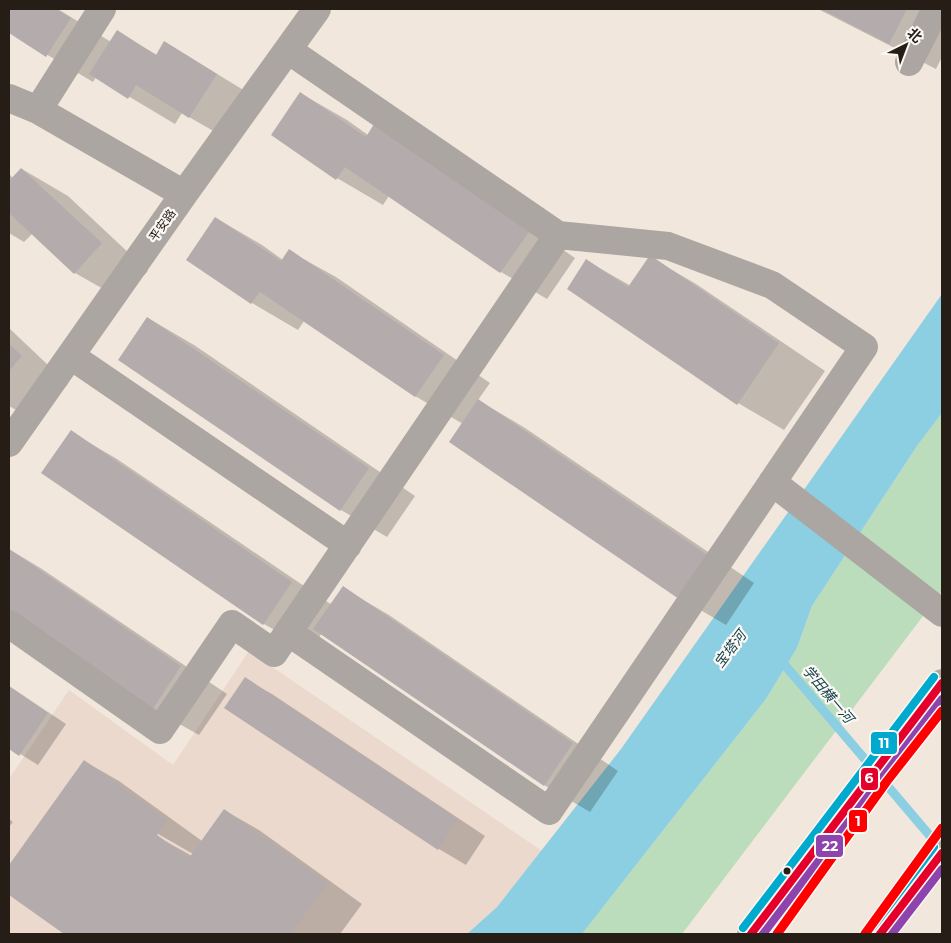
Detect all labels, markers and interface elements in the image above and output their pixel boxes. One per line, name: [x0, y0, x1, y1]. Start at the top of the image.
north arrow: [881, 20, 931, 70]
text: 北: [903, 24, 926, 47]
street label: 平安路: [146, 206, 178, 244]
water label: 宝塔河: [710, 624, 752, 671]
water label: 学田横一河: [799, 661, 859, 729]
line badge: 11: [870, 731, 898, 755]
text: 11: [879, 734, 889, 752]
line badge: 6: [860, 767, 879, 791]
text: 6: [865, 769, 874, 787]
line badge: 1: [848, 809, 868, 833]
text: 1: [855, 812, 861, 830]
line badge: 22: [815, 834, 844, 858]
text: 22: [822, 837, 838, 855]
unlabelled marker: [782, 866, 792, 876]

